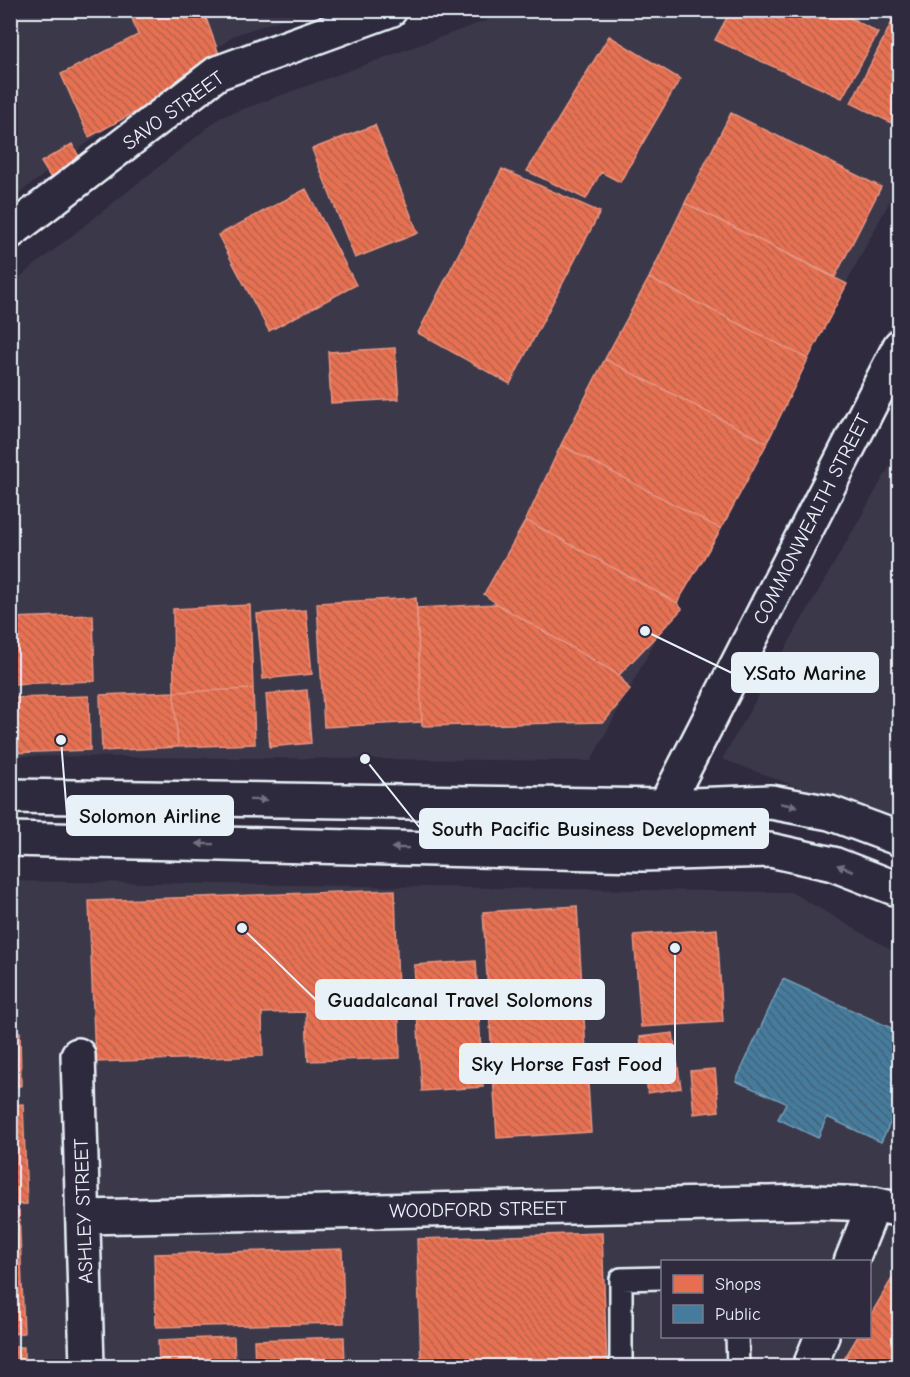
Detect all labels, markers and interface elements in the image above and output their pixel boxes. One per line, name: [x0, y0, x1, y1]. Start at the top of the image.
street label: SAVO STREET: [118, 66, 229, 155]
street label: COMMONWEALTH STREET: [748, 410, 875, 628]
callout: Y.Sato Marine: [732, 653, 878, 692]
text: Y.Sato Marine: [744, 661, 866, 685]
one-way arrow: [248, 795, 267, 805]
callout: Solomon Airline: [67, 796, 233, 835]
one-way arrow: [779, 801, 798, 810]
text: Solomon Airline: [79, 804, 221, 828]
callout: South Pacific Business Development: [420, 809, 768, 848]
text: South Pacific Business Development: [432, 817, 757, 841]
one-way arrow: [196, 839, 215, 849]
one-way arrow: [391, 844, 410, 853]
one-way arrow: [836, 863, 854, 872]
callout: Guadalcanal Travel Solomons: [316, 980, 604, 1019]
text: Guadalcanal Travel Solomons: [328, 988, 592, 1012]
callout: Sky Horse Fast Food: [460, 1044, 675, 1083]
text: Sky Horse Fast Food: [472, 1052, 662, 1076]
street label: ASHLEY STREET: [69, 1137, 98, 1284]
street label: WOODFORD STREET: [389, 1196, 568, 1223]
legend: [661, 1260, 871, 1338]
text: Shops: [715, 1274, 761, 1295]
text: Public: [715, 1304, 761, 1325]

